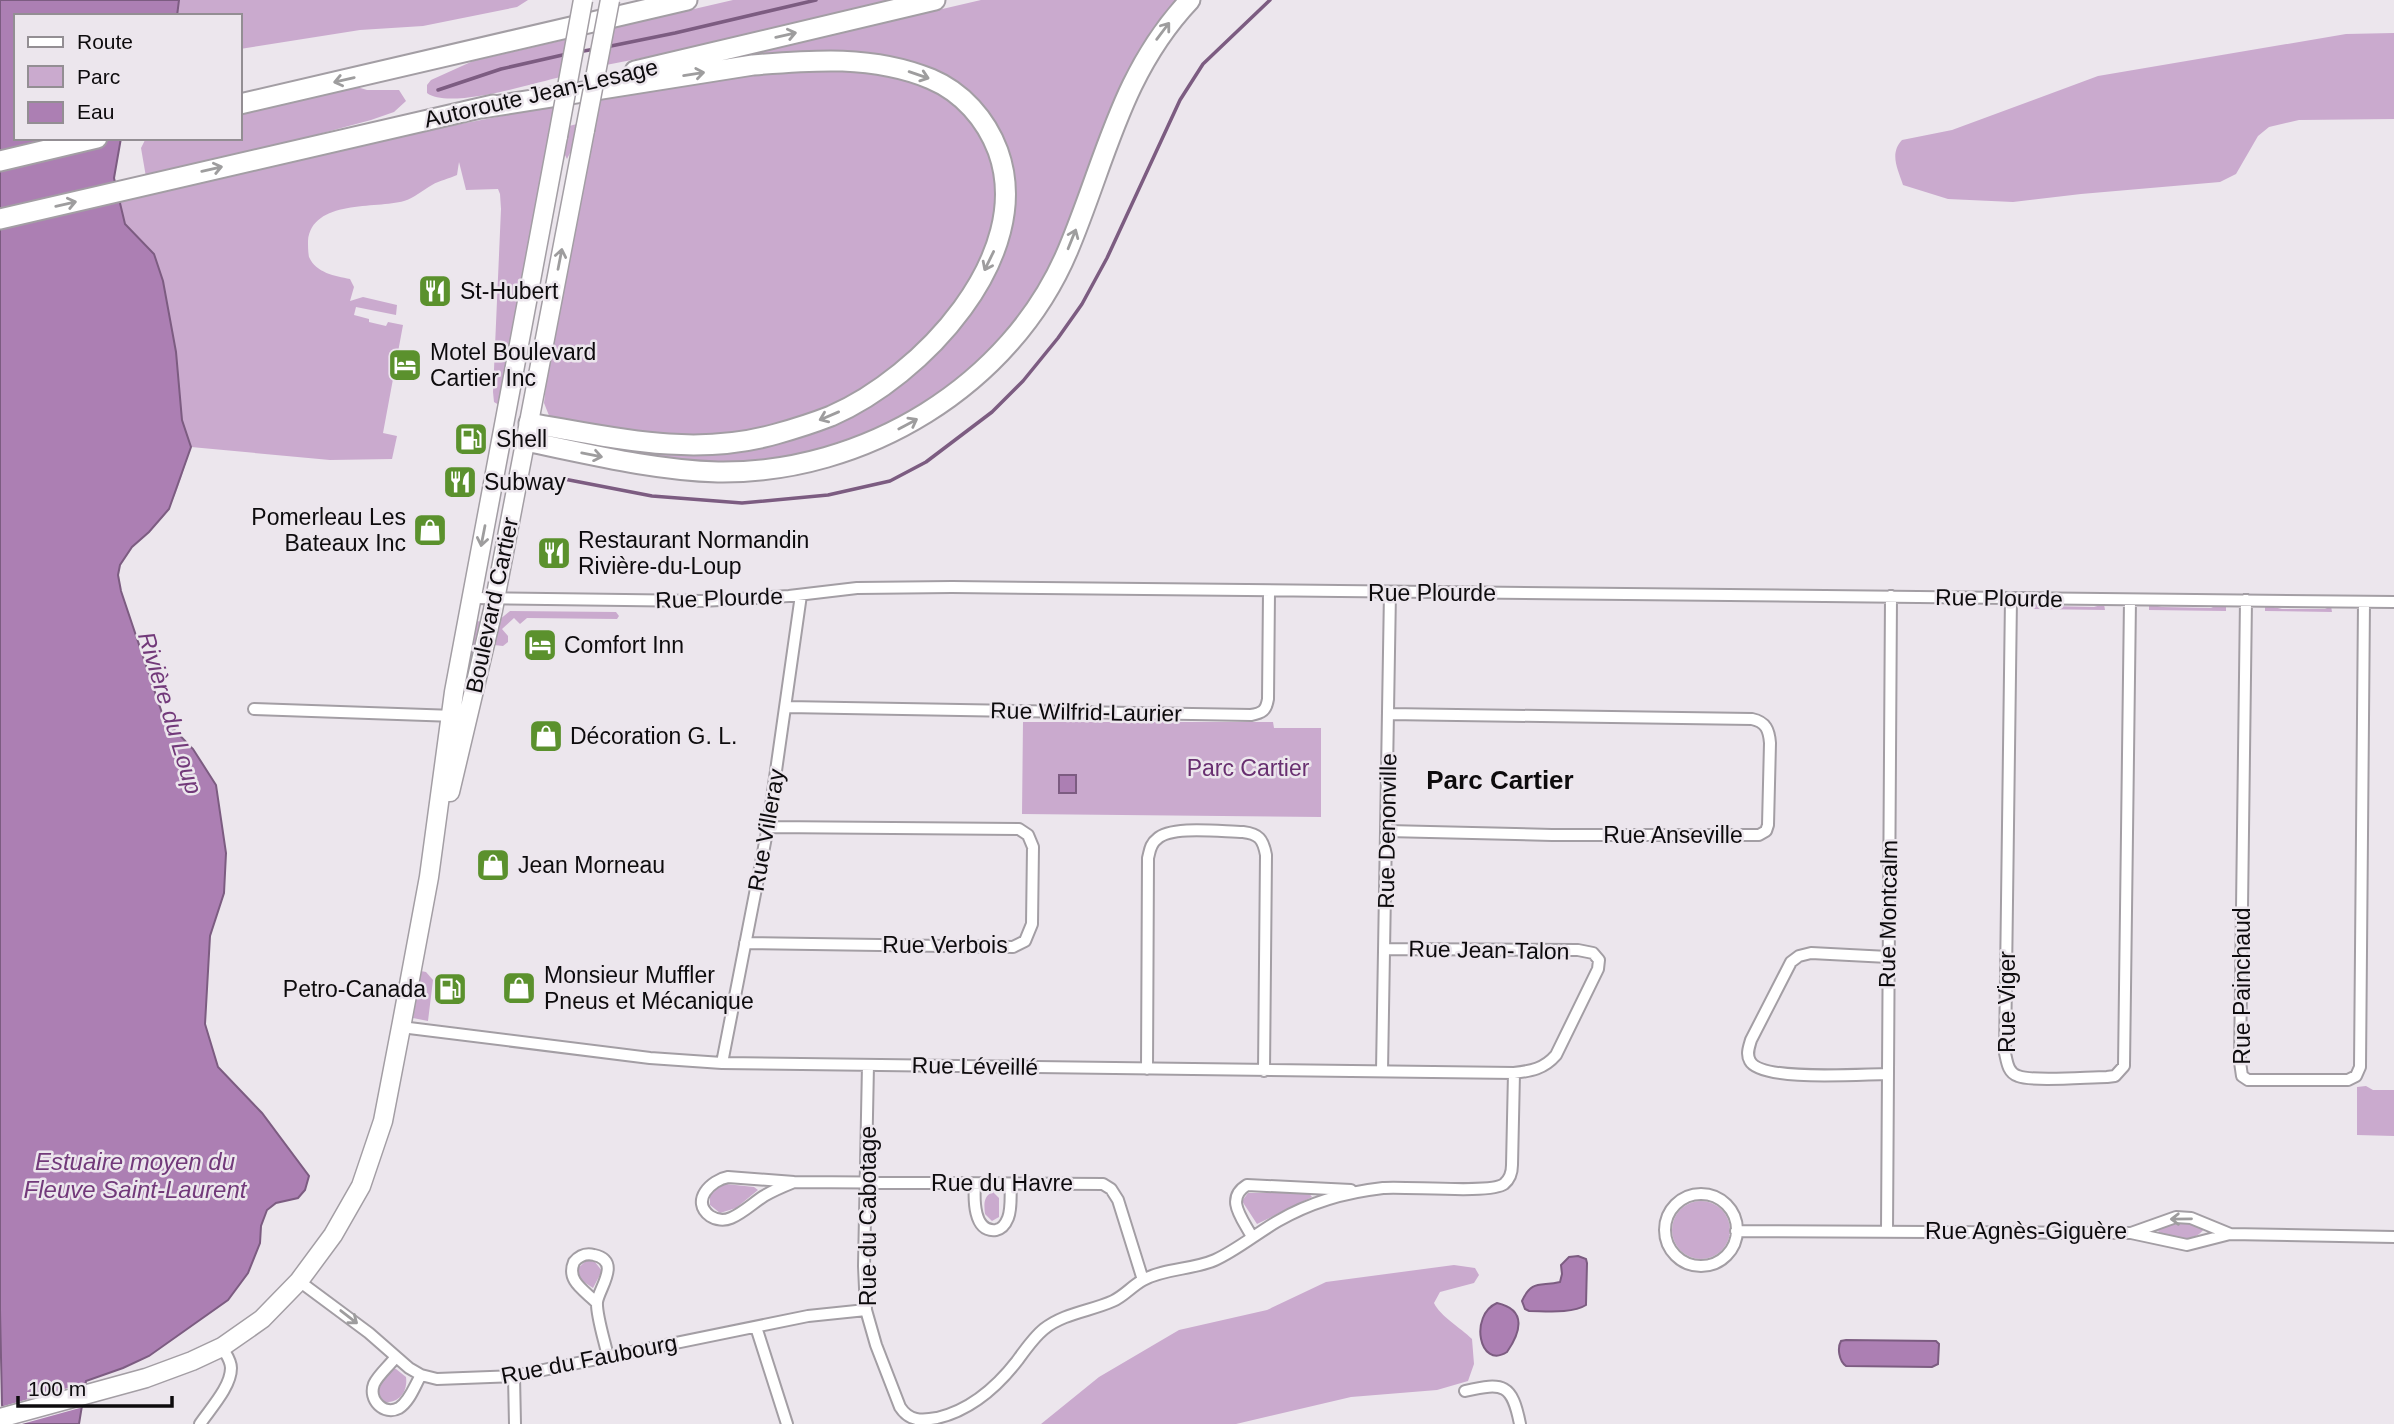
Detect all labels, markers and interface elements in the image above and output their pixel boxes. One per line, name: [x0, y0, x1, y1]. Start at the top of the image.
legend: [14, 14, 242, 140]
one-way arrow: [1155, 23, 1170, 41]
one-way arrow: [774, 28, 797, 42]
text: Route: [77, 30, 133, 53]
street label: Autoroute Jean-Lesage: [422, 53, 660, 133]
text: Parc: [77, 65, 120, 88]
one-way arrow: [682, 67, 705, 80]
one-way arrow: [908, 69, 930, 82]
one-way arrow: [333, 74, 356, 87]
text: Eau: [77, 100, 114, 123]
one-way arrow: [201, 162, 223, 175]
one-way arrow: [54, 197, 77, 210]
one-way arrow: [1067, 229, 1080, 251]
one-way arrow: [554, 248, 568, 271]
one-way arrow: [982, 250, 996, 271]
restaurant icon: St-Hubert: [416, 272, 454, 310]
place label: St-Hubert: [460, 278, 559, 304]
place label: Motel Boulevard Cartier Inc: [430, 339, 596, 391]
hotel icon: Motel Boulevard Cartier Inc: [386, 346, 424, 384]
one-way arrow: [818, 410, 840, 423]
one-way arrow: [897, 416, 918, 430]
fuel station icon: Shell: [452, 420, 490, 458]
place label: Shell: [496, 426, 547, 452]
one-way arrow: [580, 448, 603, 462]
restaurant icon: Subway: [441, 463, 479, 501]
place label: Subway: [484, 469, 566, 495]
place label: Pomerleau Les Bateaux Inc: [251, 504, 406, 556]
shop icon: Pomerleau Les Bateaux Inc: [411, 511, 449, 549]
street label: Boulevard Cartier: [461, 514, 523, 695]
one-way arrow: [476, 524, 490, 547]
place label: Restaurant Normandin Rivière-du-Loup: [578, 527, 809, 579]
restaurant icon: Restaurant Normandin Rivière-du-Loup: [535, 534, 573, 572]
street label: Rue Plourde: [1368, 580, 1496, 606]
street label: Rue Plourde: [655, 583, 783, 613]
street label: Rue Plourde: [1935, 584, 2063, 612]
hotel icon: Comfort Inn: [521, 626, 559, 664]
water label: Rivière du Loup: [133, 629, 208, 797]
place label: Comfort Inn: [564, 632, 684, 658]
street label: Rue Wilfrid-Laurier: [990, 697, 1182, 727]
shop icon: Décoration G. L.: [527, 717, 565, 755]
place label: Décoration G. L.: [570, 723, 737, 749]
street label: Rue Denonville: [1373, 753, 1401, 909]
park label: Parc Cartier: [1187, 755, 1310, 781]
district label: Parc Cartier: [1426, 765, 1574, 795]
street label: Rue Villeray: [742, 766, 790, 893]
street label: Rue Anseville: [1603, 822, 1743, 848]
street label: Rue Montcalm: [1874, 840, 1902, 988]
shop icon: Jean Morneau: [474, 846, 512, 884]
place label: Jean Morneau: [518, 852, 665, 878]
street label: Rue Painchaud: [2229, 907, 2255, 1065]
street label: Rue Verbois: [882, 932, 1008, 958]
street label: Rue Jean-Talon: [1408, 936, 1570, 964]
street label: Rue Viger: [1994, 951, 2020, 1053]
place label: Monsieur Muffler Pneus et Mécanique: [544, 962, 754, 1014]
shop icon: Monsieur Muffler Pneus et Mécanique: [500, 969, 538, 1007]
fuel station icon: Petro-Canada: [431, 970, 469, 1008]
place label: Petro-Canada: [283, 976, 426, 1002]
street label: Rue Léveillé: [911, 1052, 1039, 1080]
street label: Rue du Cabotage: [855, 1126, 881, 1306]
water label: Estuaire moyen du Fleuve Saint-Laurent: [24, 1148, 248, 1203]
street label: Rue du Havre: [931, 1170, 1073, 1196]
one-way arrow: [2170, 1212, 2193, 1225]
street label: Rue Agnès-Giguère: [1925, 1218, 2127, 1244]
one-way arrow: [339, 1310, 357, 1325]
street label: Rue du Faubourg: [499, 1329, 679, 1389]
scale bar: [18, 1364, 172, 1408]
text: 100 m: [28, 1377, 86, 1400]

